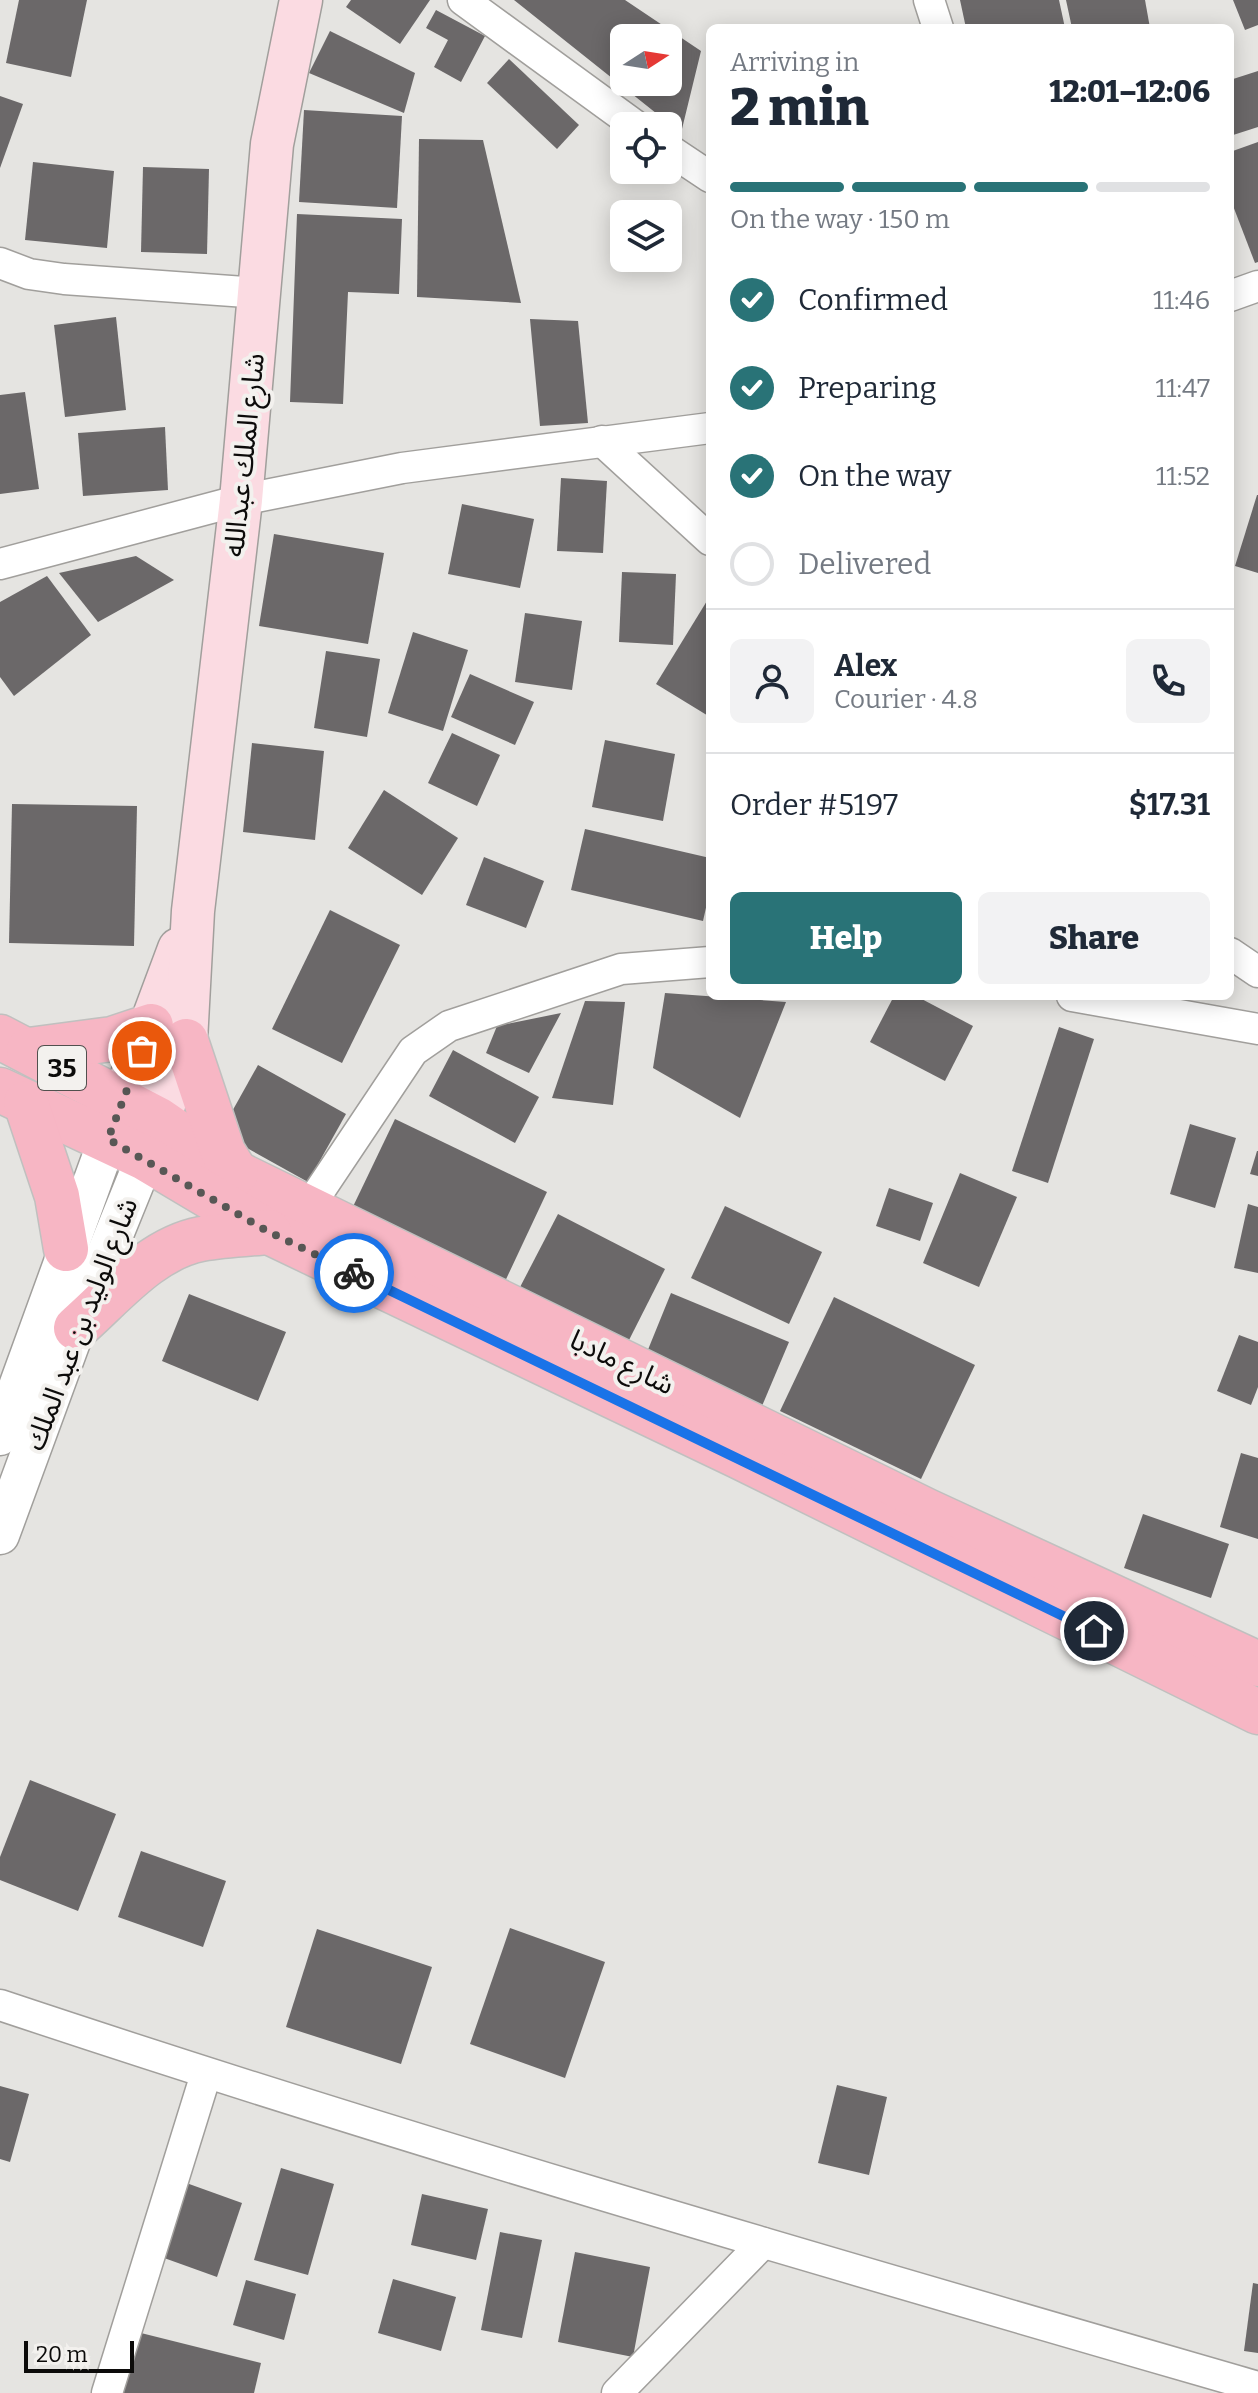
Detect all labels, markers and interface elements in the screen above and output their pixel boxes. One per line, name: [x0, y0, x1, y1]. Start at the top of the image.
north arrow: [610, 24, 682, 96]
map controls: [610, 24, 682, 272]
text: Arriving in: [730, 47, 859, 78]
text: 12:01–12:06: [1049, 74, 1210, 110]
text: 2 min: [730, 76, 869, 139]
button: locate: [610, 112, 682, 184]
button: layers: [610, 200, 682, 272]
text: On the way · 150 m: [730, 204, 950, 235]
icon: check: [730, 278, 774, 322]
text: Confirmed: [798, 282, 948, 318]
text: 11:46: [1153, 285, 1210, 316]
street label: شارع الملك عبدالله: [217, 352, 275, 559]
icon: check: [730, 366, 774, 410]
text: Preparing: [798, 370, 936, 406]
text: 11:47: [1156, 373, 1210, 404]
icon: check: [730, 454, 774, 498]
text: On the way: [798, 458, 951, 494]
text: 11:52: [1156, 461, 1210, 492]
text: Delivered: [798, 546, 931, 582]
button: person: [730, 639, 814, 723]
button: phone: [1126, 639, 1210, 723]
text: Alex: [834, 648, 897, 684]
text: Courier · 4.8: [834, 684, 978, 715]
text: Order #5197: [730, 787, 898, 823]
text: $17.31: [1129, 787, 1210, 823]
button: Help: [730, 892, 962, 984]
button: Share: [978, 892, 1210, 984]
pin: [108, 1017, 176, 1085]
icon: bag: [120, 1029, 164, 1073]
road number: 35: [38, 1046, 86, 1090]
street label: شارع الوليد بن عبد الملك: [18, 1193, 148, 1456]
courier: [314, 1233, 394, 1313]
icon: bike: [332, 1251, 376, 1295]
street label: شارع مادبا: [563, 1323, 680, 1405]
pin: [1060, 1597, 1128, 1665]
icon: home: [1072, 1609, 1116, 1653]
scale bar: [24, 2337, 134, 2373]
text: 20 m: [36, 2341, 87, 2368]

